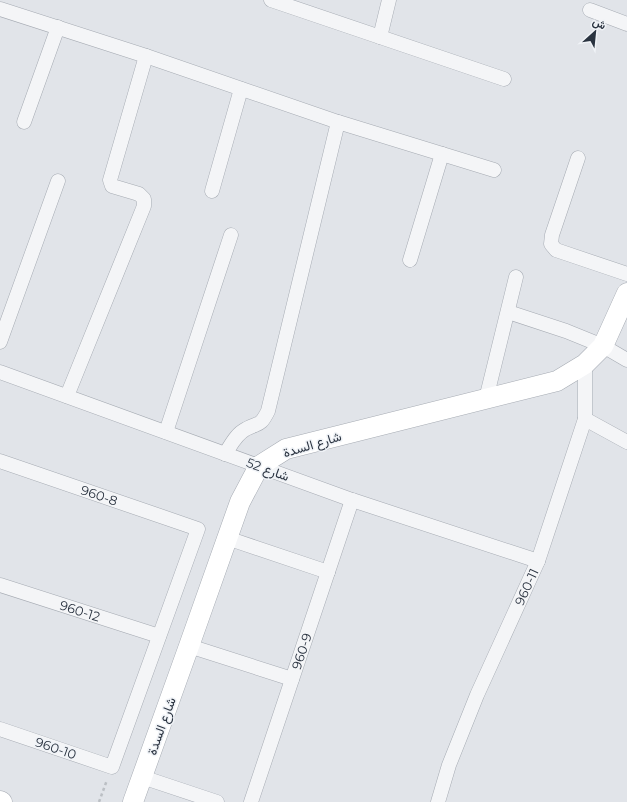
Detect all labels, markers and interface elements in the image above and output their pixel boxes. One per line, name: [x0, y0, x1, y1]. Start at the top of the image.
north arrow: [575, 12, 615, 52]
text: ش: [590, 14, 609, 32]
street label: شارع السدة: [281, 428, 344, 462]
street label: شارع 52: [244, 454, 292, 486]
street label: 960-8: [79, 481, 120, 509]
street label: 960-11: [511, 566, 542, 608]
street label: 960-12: [58, 597, 102, 625]
street label: 960-9: [288, 631, 315, 672]
street label: شارع السدة: [143, 695, 181, 758]
street label: 960-10: [33, 734, 79, 762]

